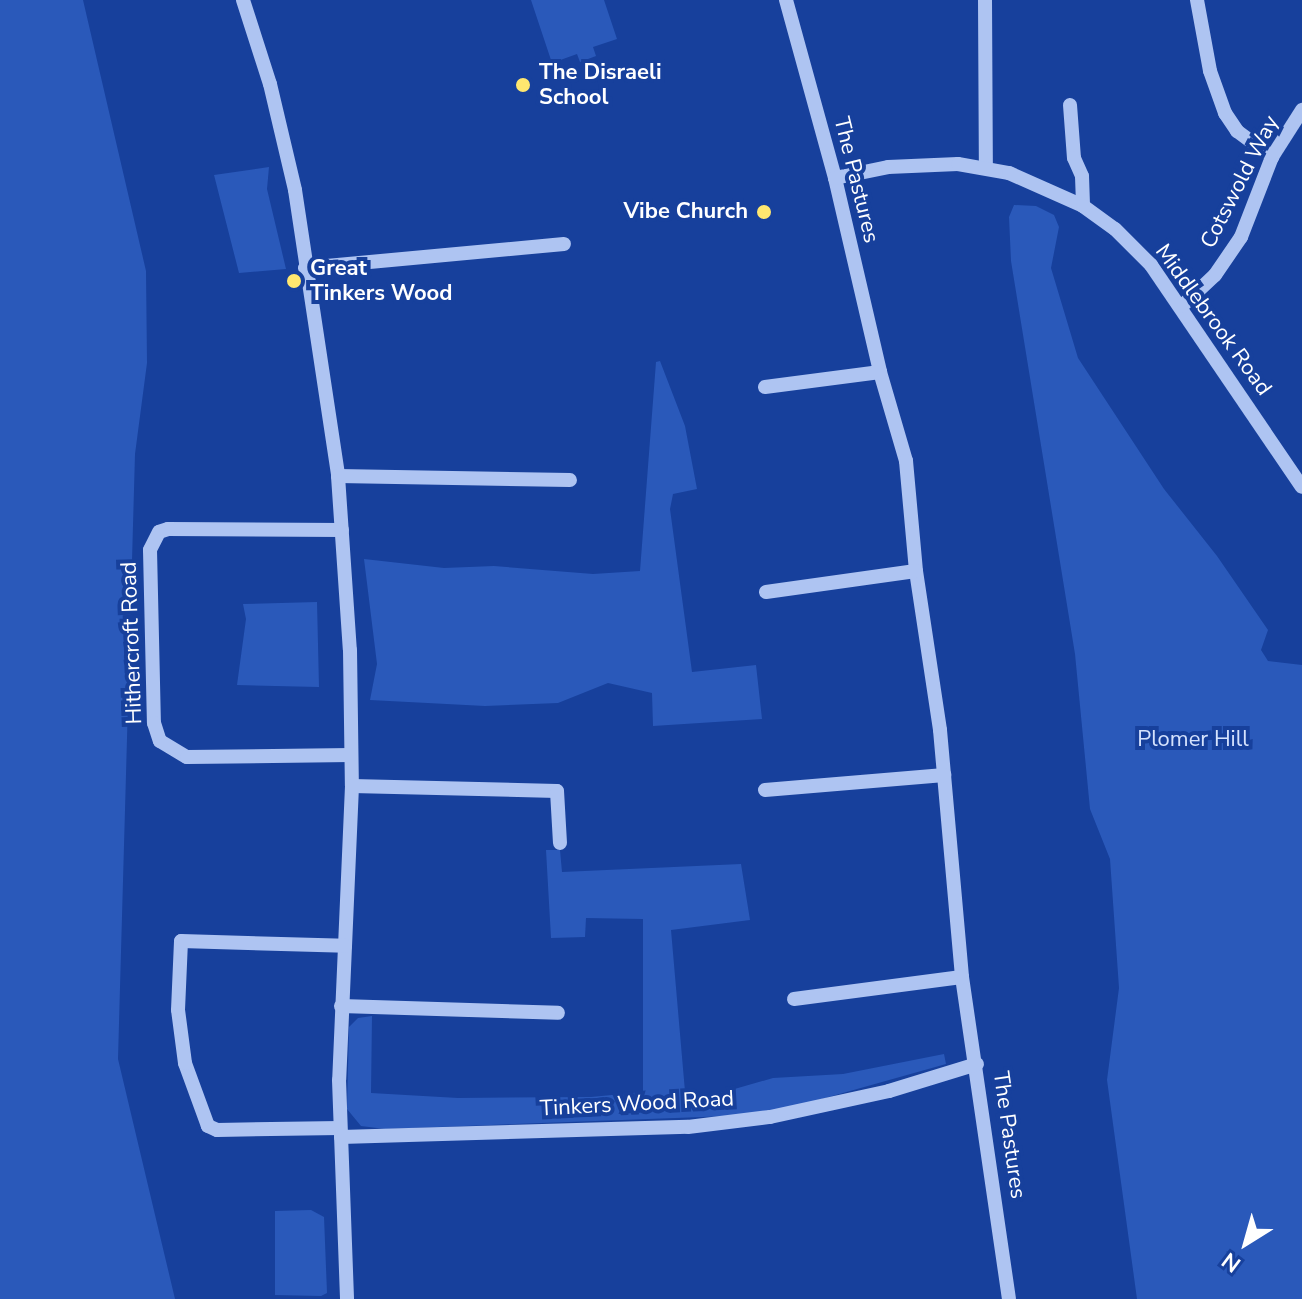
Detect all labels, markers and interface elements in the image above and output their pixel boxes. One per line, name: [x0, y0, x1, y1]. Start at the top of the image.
place label: The Disraeli School: [539, 59, 662, 110]
marker: The Disraeli School: [514, 76, 532, 94]
street label: Cotswold Way: [1195, 111, 1285, 253]
street label: The Pastures: [828, 114, 884, 246]
place label: Vibe Church: [623, 199, 748, 225]
marker: Vibe Church: [755, 203, 773, 221]
street label: Middlebrook Road: [1149, 239, 1277, 401]
place label: Great Tinkers Wood: [310, 255, 452, 306]
marker: Great Tinkers Wood: [285, 272, 303, 290]
street label: Hithercroft Road: [116, 561, 148, 725]
park label: Plomer Hill: [1137, 727, 1249, 753]
street label: The Pastures: [987, 1069, 1031, 1201]
street label: Tinkers Wood Road: [539, 1086, 735, 1122]
north arrow: [1206, 1203, 1286, 1283]
text: N: [1216, 1245, 1247, 1279]

